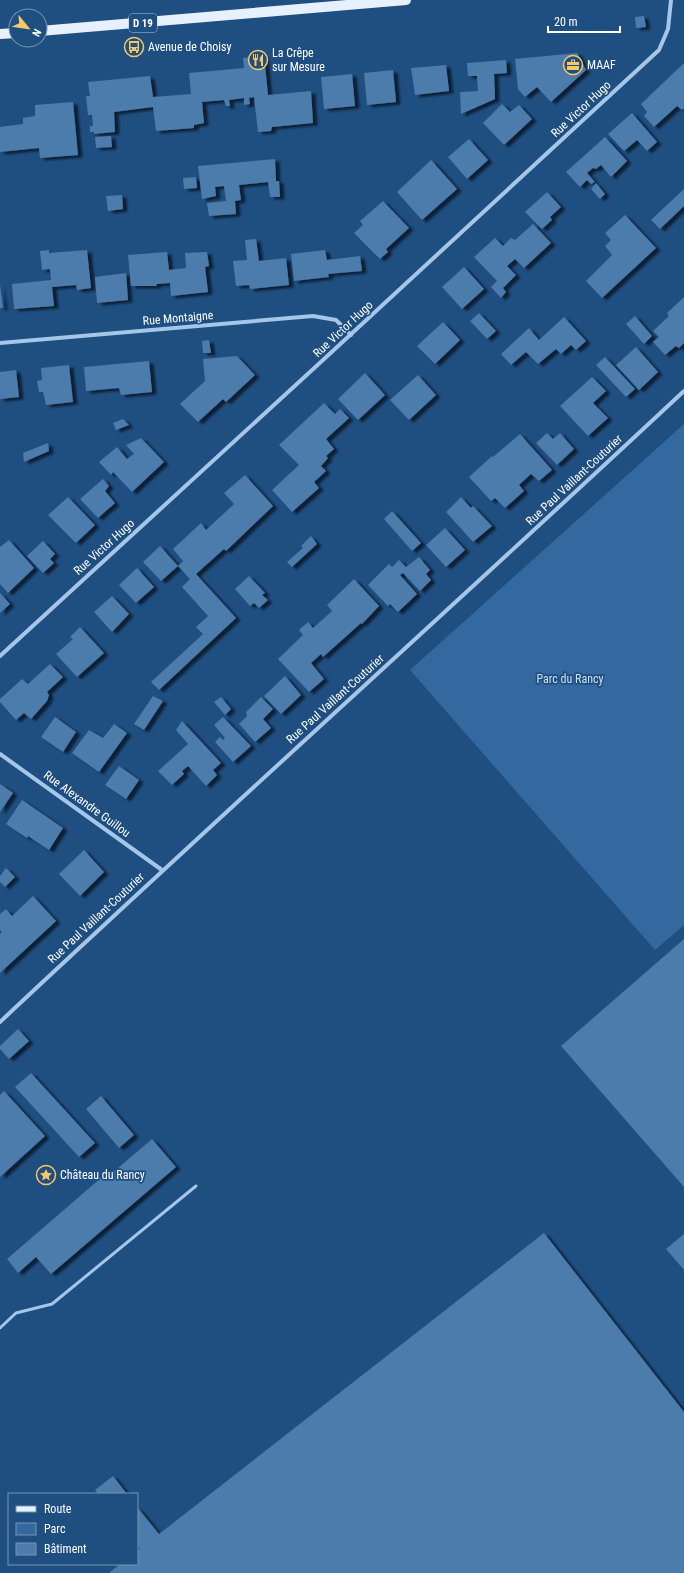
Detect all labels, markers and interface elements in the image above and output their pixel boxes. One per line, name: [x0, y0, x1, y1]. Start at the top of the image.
north arrow: [8, 8, 48, 48]
scale bar: [548, 8, 620, 34]
road number: D 19: [129, 14, 157, 32]
text: 20 m: [554, 15, 578, 29]
text: N: [29, 27, 44, 39]
bus stop icon: Avenue de Choisy: [123, 36, 145, 58]
place label: Avenue de Choisy: [148, 40, 231, 54]
place label: La Crêpe sur Mesure: [272, 46, 325, 74]
restaurant icon: La Crêpe sur Mesure: [247, 49, 269, 71]
office icon: MAAF: [562, 54, 584, 76]
place label: MAAF: [587, 58, 616, 72]
street label: Rue Victor Hugo: [548, 78, 614, 140]
street label: Rue Victor Hugo: [310, 298, 376, 360]
street label: Rue Montaigne: [142, 308, 214, 328]
street label: Rue Paul Vaillant-Couturier: [523, 432, 625, 528]
street label: Rue Victor Hugo: [71, 516, 137, 578]
street label: Rue Paul Vaillant-Couturier: [283, 651, 387, 746]
park label: Parc du Rancy: [536, 672, 604, 686]
street label: Rue Alexandre Guillou: [41, 768, 133, 840]
street label: Rue Paul Vaillant-Couturier: [45, 870, 147, 966]
place icon: Château du Rancy: [35, 1164, 57, 1186]
place label: Château du Rancy: [60, 1168, 145, 1182]
legend: [8, 1493, 138, 1565]
text: Route: [44, 1502, 72, 1516]
text: Parc: [44, 1522, 66, 1536]
text: Bâtiment: [44, 1542, 87, 1556]

